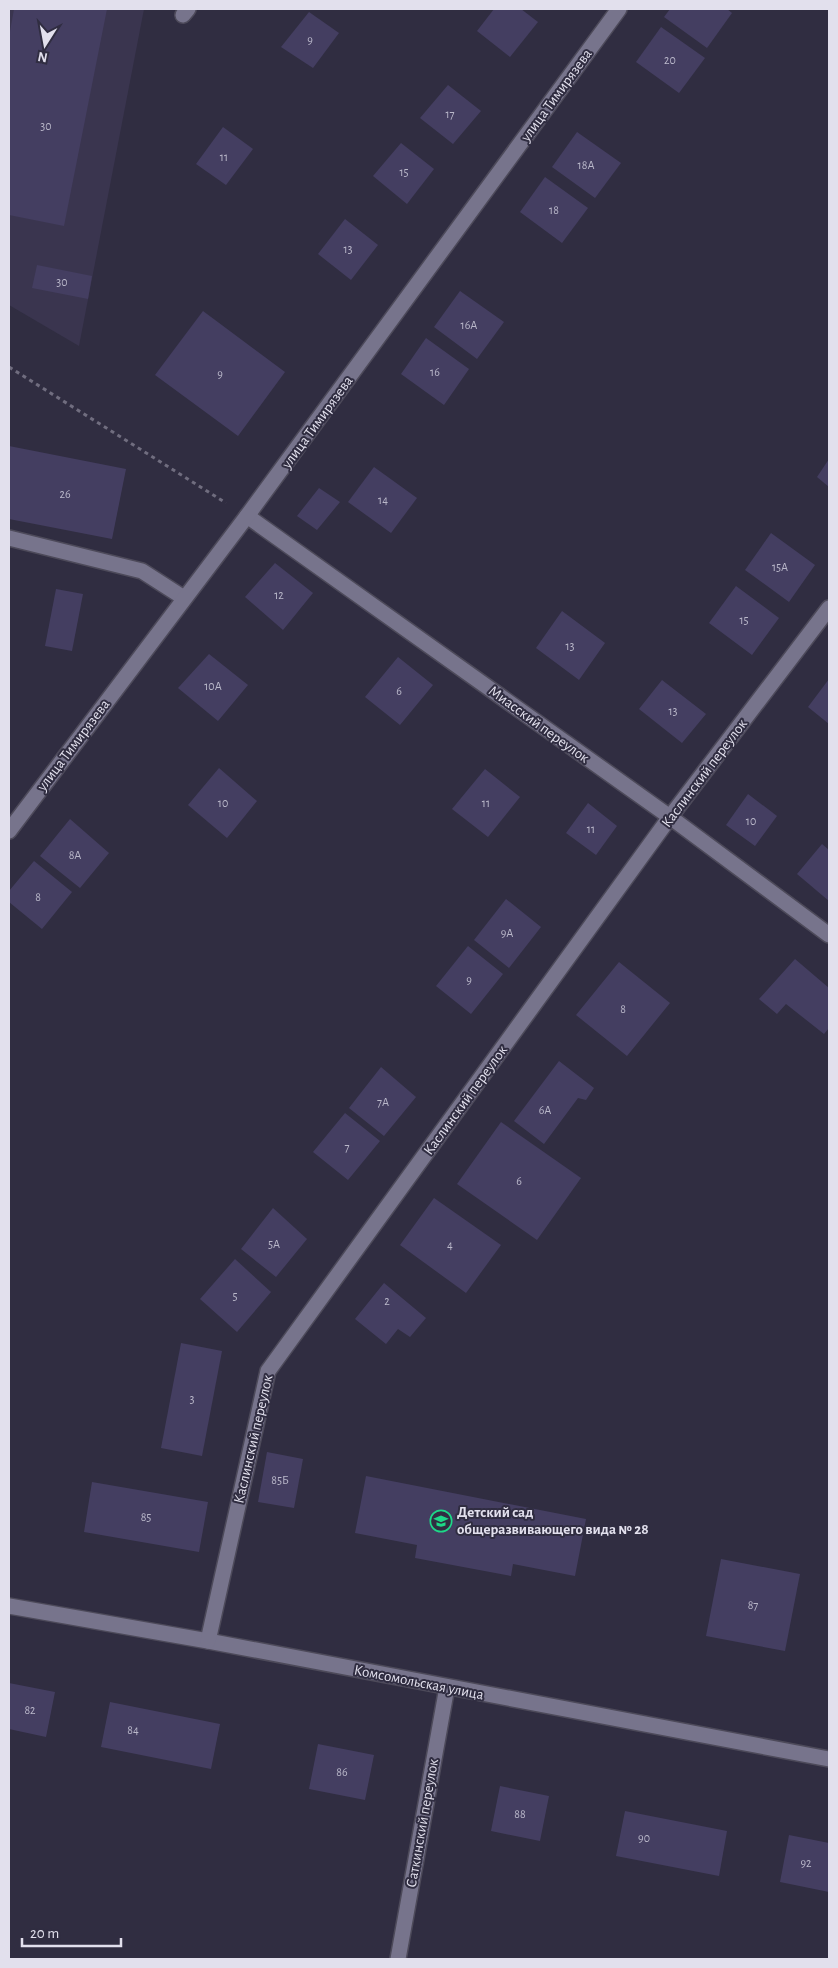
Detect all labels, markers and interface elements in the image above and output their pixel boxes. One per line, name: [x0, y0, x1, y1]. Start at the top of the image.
north arrow: [20, 20, 70, 70]
house number: 9: [307, 34, 313, 46]
street label: улица Тимирязева: [517, 46, 595, 145]
text: N: [37, 49, 49, 65]
house number: 20: [664, 54, 676, 66]
house number: 17: [445, 108, 455, 120]
house number: 30: [40, 120, 52, 132]
house number: 11: [220, 151, 228, 163]
house number: 18А: [578, 159, 594, 171]
house number: 15: [399, 166, 409, 178]
house number: 18: [549, 204, 559, 216]
house number: 13: [343, 243, 353, 255]
house number: 30: [56, 276, 68, 288]
house number: 16А: [461, 319, 477, 331]
house number: 16: [430, 366, 440, 378]
house number: 9: [217, 368, 223, 380]
street label: улица Тимирязева: [278, 373, 356, 472]
house number: 26: [59, 488, 71, 500]
house number: 14: [378, 494, 388, 506]
house number: 15А: [772, 561, 788, 573]
house number: 12: [274, 589, 284, 601]
house number: 15: [739, 614, 749, 626]
house number: 13: [565, 640, 575, 652]
house number: 10А: [204, 680, 222, 692]
street label: Миасский переулок: [486, 683, 592, 766]
house number: 6: [396, 685, 402, 697]
street label: улица Тимирязева: [34, 697, 113, 795]
house number: 13: [668, 705, 678, 717]
street label: Каслинский переулок: [659, 716, 750, 830]
house number: 10: [218, 797, 228, 809]
house number: 11: [482, 797, 490, 809]
house number: 10: [746, 815, 756, 827]
house number: 11: [587, 823, 595, 835]
house number: 8А: [69, 849, 81, 861]
house number: 8: [35, 891, 41, 903]
house number: 9А: [501, 927, 513, 939]
house number: 9: [466, 974, 472, 986]
house number: 8: [620, 1003, 626, 1015]
street label: Каслинский переулок: [421, 1043, 510, 1158]
house number: 7А: [377, 1096, 389, 1108]
house number: 6А: [539, 1104, 551, 1116]
house number: 7: [344, 1141, 350, 1153]
house number: 6: [516, 1175, 522, 1187]
house number: 5А: [268, 1238, 280, 1250]
house number: 4: [447, 1239, 453, 1251]
house number: 5: [232, 1290, 238, 1302]
house number: 2: [384, 1295, 390, 1307]
street label: Каслинский переулок: [231, 1373, 276, 1505]
house number: 3: [190, 1393, 195, 1405]
house number: 85Б: [271, 1474, 289, 1486]
place label: Детский сад общеразвивающего вида № 28: [457, 1505, 649, 1537]
school or university icon: Детский сад общеразвивающего вида № 28: [429, 1509, 453, 1533]
house number: 85: [141, 1511, 151, 1523]
house number: 87: [748, 1599, 758, 1611]
street label: Комсомольская улица: [353, 1663, 485, 1702]
house number: 82: [24, 1704, 36, 1716]
house number: 84: [127, 1724, 139, 1736]
street label: Саткинский переулок: [404, 1757, 441, 1889]
house number: 86: [336, 1766, 348, 1778]
house number: 88: [514, 1808, 526, 1820]
house number: 90: [638, 1832, 650, 1844]
house number: 92: [800, 1857, 812, 1869]
scale bar: [22, 1916, 121, 1948]
text: 20 m: [30, 1926, 59, 1941]

